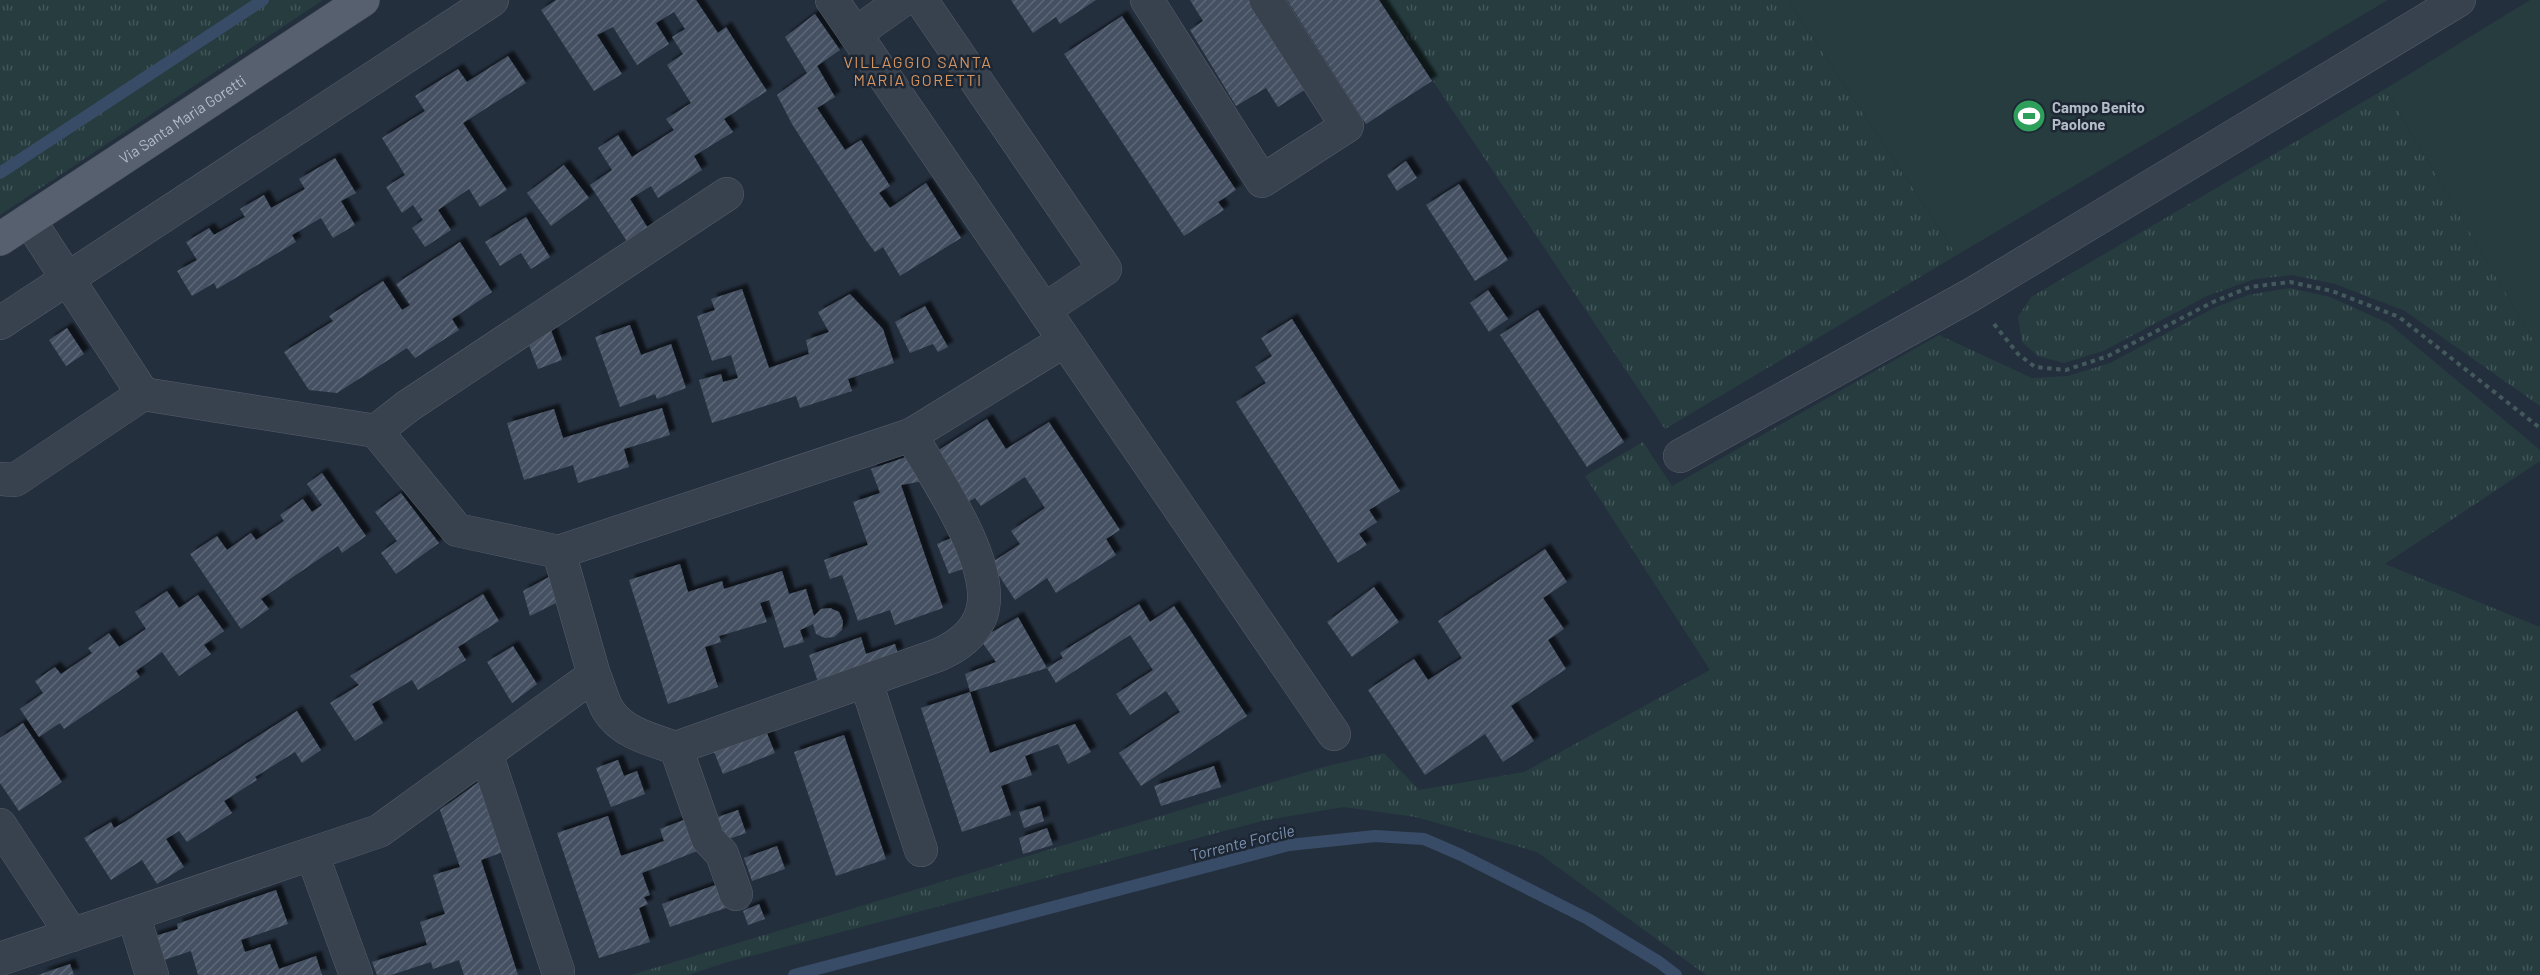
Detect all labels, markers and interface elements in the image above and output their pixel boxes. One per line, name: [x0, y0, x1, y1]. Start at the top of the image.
district label: VILLAGGIO SANTA MARIA GORETTI: [843, 52, 993, 89]
street label: Via Santa Maria Goretti: [115, 71, 249, 167]
sports icon: Campo Benito Paolone: [2011, 98, 2047, 134]
place label: Campo Benito Paolone: [2052, 98, 2145, 133]
water label: Torrente Forcile: [1188, 820, 1296, 864]

